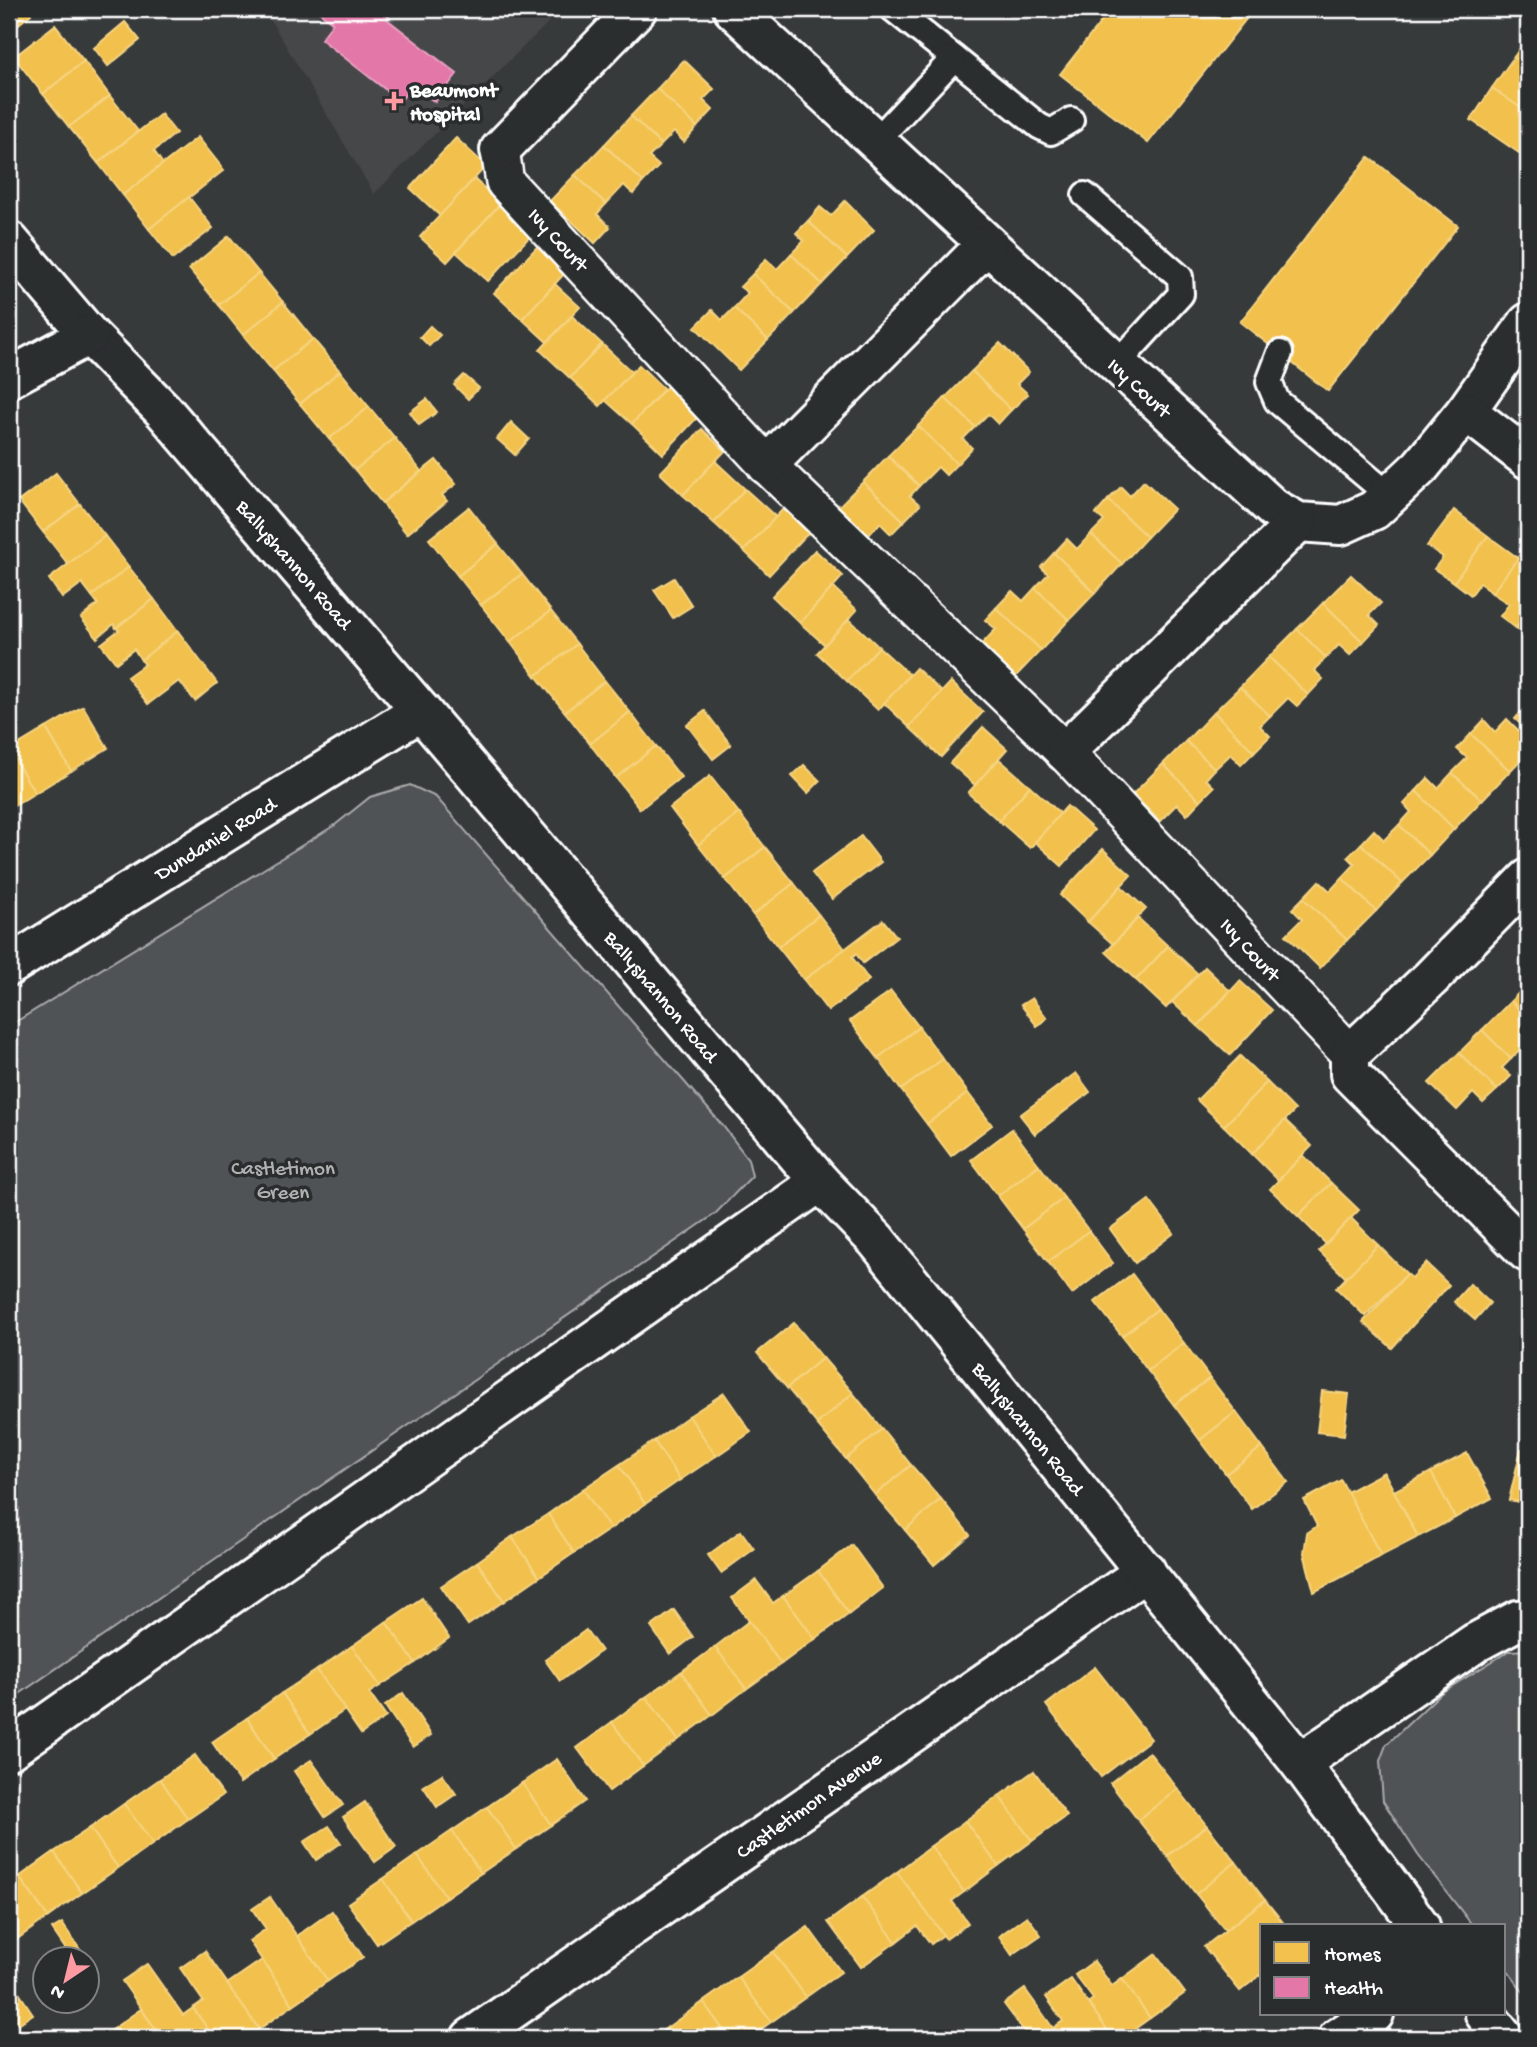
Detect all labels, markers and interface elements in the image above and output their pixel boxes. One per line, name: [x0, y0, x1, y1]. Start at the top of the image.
place label: Beaumont Hospital: [409, 80, 500, 129]
marker: Beaumont Hospital: [384, 91, 404, 111]
street label: Ivy Court: [521, 204, 594, 280]
street label: Ivy Court: [1100, 354, 1177, 427]
street label: Ballyshannon Road: [228, 495, 357, 638]
street label: Dundaniel Road: [150, 793, 284, 889]
street label: Ivy Court: [1213, 914, 1286, 990]
street label: Ballyshannon Road: [596, 927, 723, 1071]
park label: Castletimon Green: [231, 1158, 335, 1207]
street label: Ballyshannon Road: [964, 1358, 1089, 1503]
street label: Castletimon Avenue: [732, 1747, 889, 1866]
legend: [1260, 1924, 1506, 2016]
text: Homes: [1324, 1944, 1382, 1969]
north arrow: [32, 1946, 102, 2016]
text: N: [47, 1978, 70, 2004]
text: Health: [1324, 1978, 1383, 2003]

